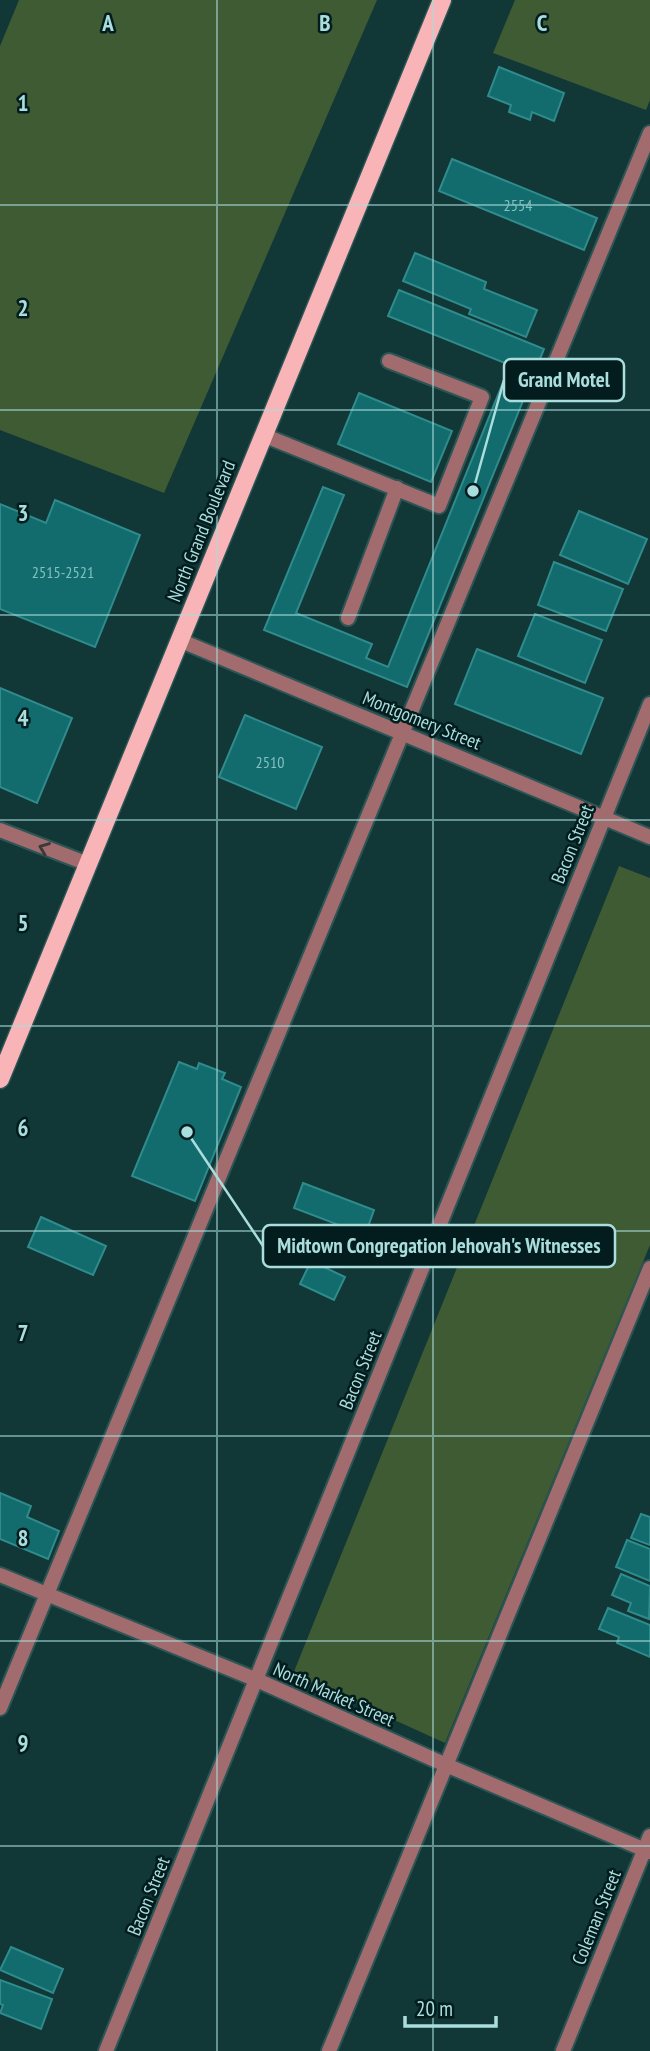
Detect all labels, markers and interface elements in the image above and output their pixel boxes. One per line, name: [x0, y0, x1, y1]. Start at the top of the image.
text: A: [101, 8, 114, 37]
text: B: [319, 8, 331, 37]
text: C: [537, 8, 548, 37]
text: 1: [18, 88, 29, 117]
house number: 2554: [504, 195, 532, 215]
text: 2: [18, 293, 29, 322]
callout: Grand Motel: [504, 359, 624, 401]
text: Grand Motel: [518, 366, 611, 393]
street label: North Grand Boulevard: [162, 457, 240, 605]
text: 3: [18, 498, 29, 527]
house number: 2515-2521: [32, 562, 94, 582]
street label: Montgomery Street: [359, 685, 485, 755]
text: 4: [18, 703, 29, 732]
house number: 2510: [256, 752, 284, 772]
street label: Bacon Street: [545, 800, 599, 887]
one-way arrow: [38, 842, 50, 856]
text: 5: [18, 908, 29, 937]
text: 6: [18, 1113, 29, 1142]
callout: Midtown Congregation Jehovah's Witnesses: [263, 1225, 615, 1267]
text: Midtown Congregation Jehovah's Witnesses: [277, 1232, 601, 1259]
text: 7: [18, 1318, 29, 1347]
street label: Bacon Street: [333, 1326, 387, 1413]
text: 8: [18, 1523, 29, 1552]
street label: North Market Street: [270, 1657, 399, 1732]
text: 9: [18, 1728, 29, 1757]
street label: Bacon Street: [121, 1852, 175, 1939]
street label: Coleman Street: [566, 1865, 626, 1968]
scale bar: [405, 1984, 496, 2028]
text: 20 m: [416, 1995, 453, 2022]

